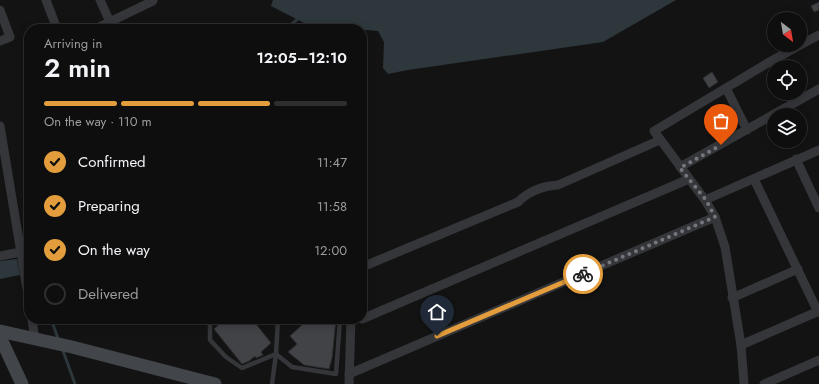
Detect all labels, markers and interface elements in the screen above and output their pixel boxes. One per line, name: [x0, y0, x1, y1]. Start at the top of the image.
north arrow: [767, 12, 807, 52]
map controls: [767, 12, 807, 148]
text: Arriving in: [44, 34, 102, 53]
text: 12:05–12:10: [256, 47, 347, 69]
text: 2 min: [44, 49, 111, 87]
button: locate: [767, 60, 807, 100]
pin: [704, 104, 738, 145]
button: layers: [767, 108, 807, 148]
icon: bag: [710, 110, 732, 132]
text: On the way · 110 m: [44, 112, 152, 131]
icon: check: [44, 151, 66, 173]
text: Confirmed: [78, 151, 146, 173]
text: 11:47: [317, 153, 347, 172]
icon: check: [44, 195, 66, 217]
text: Preparing: [78, 195, 140, 217]
text: 11:58: [317, 197, 347, 216]
icon: check: [44, 239, 66, 261]
text: On the way: [78, 239, 150, 261]
text: 12:00: [314, 241, 347, 260]
courier: [563, 254, 603, 294]
icon: bike: [572, 263, 594, 285]
text: Delivered: [78, 283, 139, 305]
pin: [420, 295, 454, 336]
icon: home: [426, 301, 448, 323]

